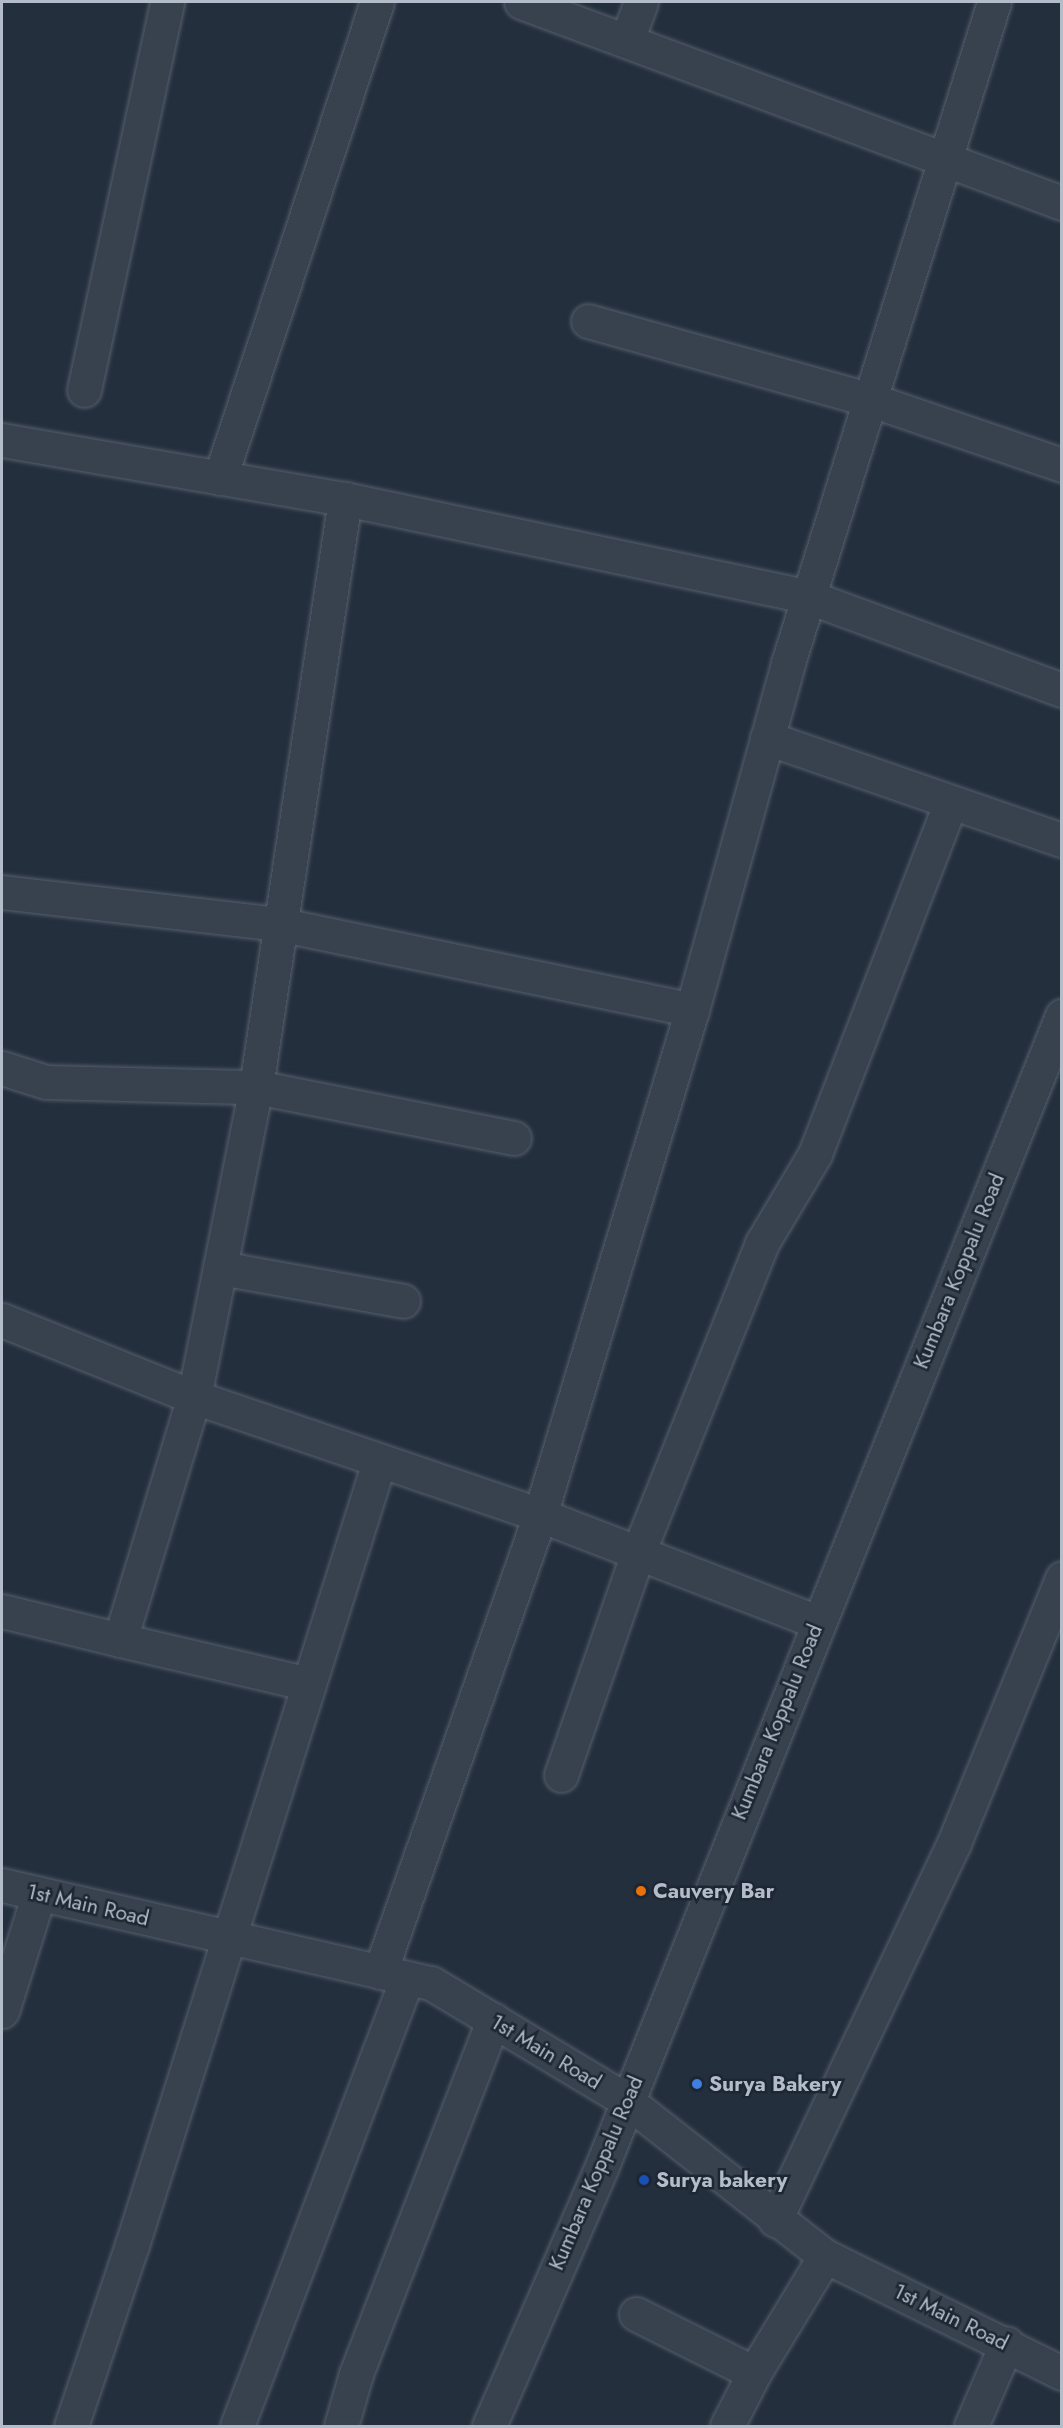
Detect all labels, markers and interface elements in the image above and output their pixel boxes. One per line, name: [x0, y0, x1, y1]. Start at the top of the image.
street label: Kumbara Koppalu Road: [908, 1170, 1010, 1372]
street label: Kumbara Koppalu Road: [726, 1621, 828, 1823]
place label: Cauvery Bar: [653, 1878, 774, 1904]
street label: 1st Main Road: [25, 1879, 151, 1931]
marker: Cauvery Bar: [634, 1884, 648, 1898]
street label: 1st Main Road: [486, 2009, 606, 2095]
place label: Surya Bakery: [709, 2071, 841, 2097]
street label: Kumbara Koppalu Road: [544, 2072, 648, 2274]
marker: Surya Bakery: [690, 2077, 704, 2091]
place label: Surya bakery: [656, 2167, 787, 2193]
marker: Surya bakery: [637, 2173, 651, 2187]
street label: 1st Main Road: [890, 2278, 1012, 2356]

